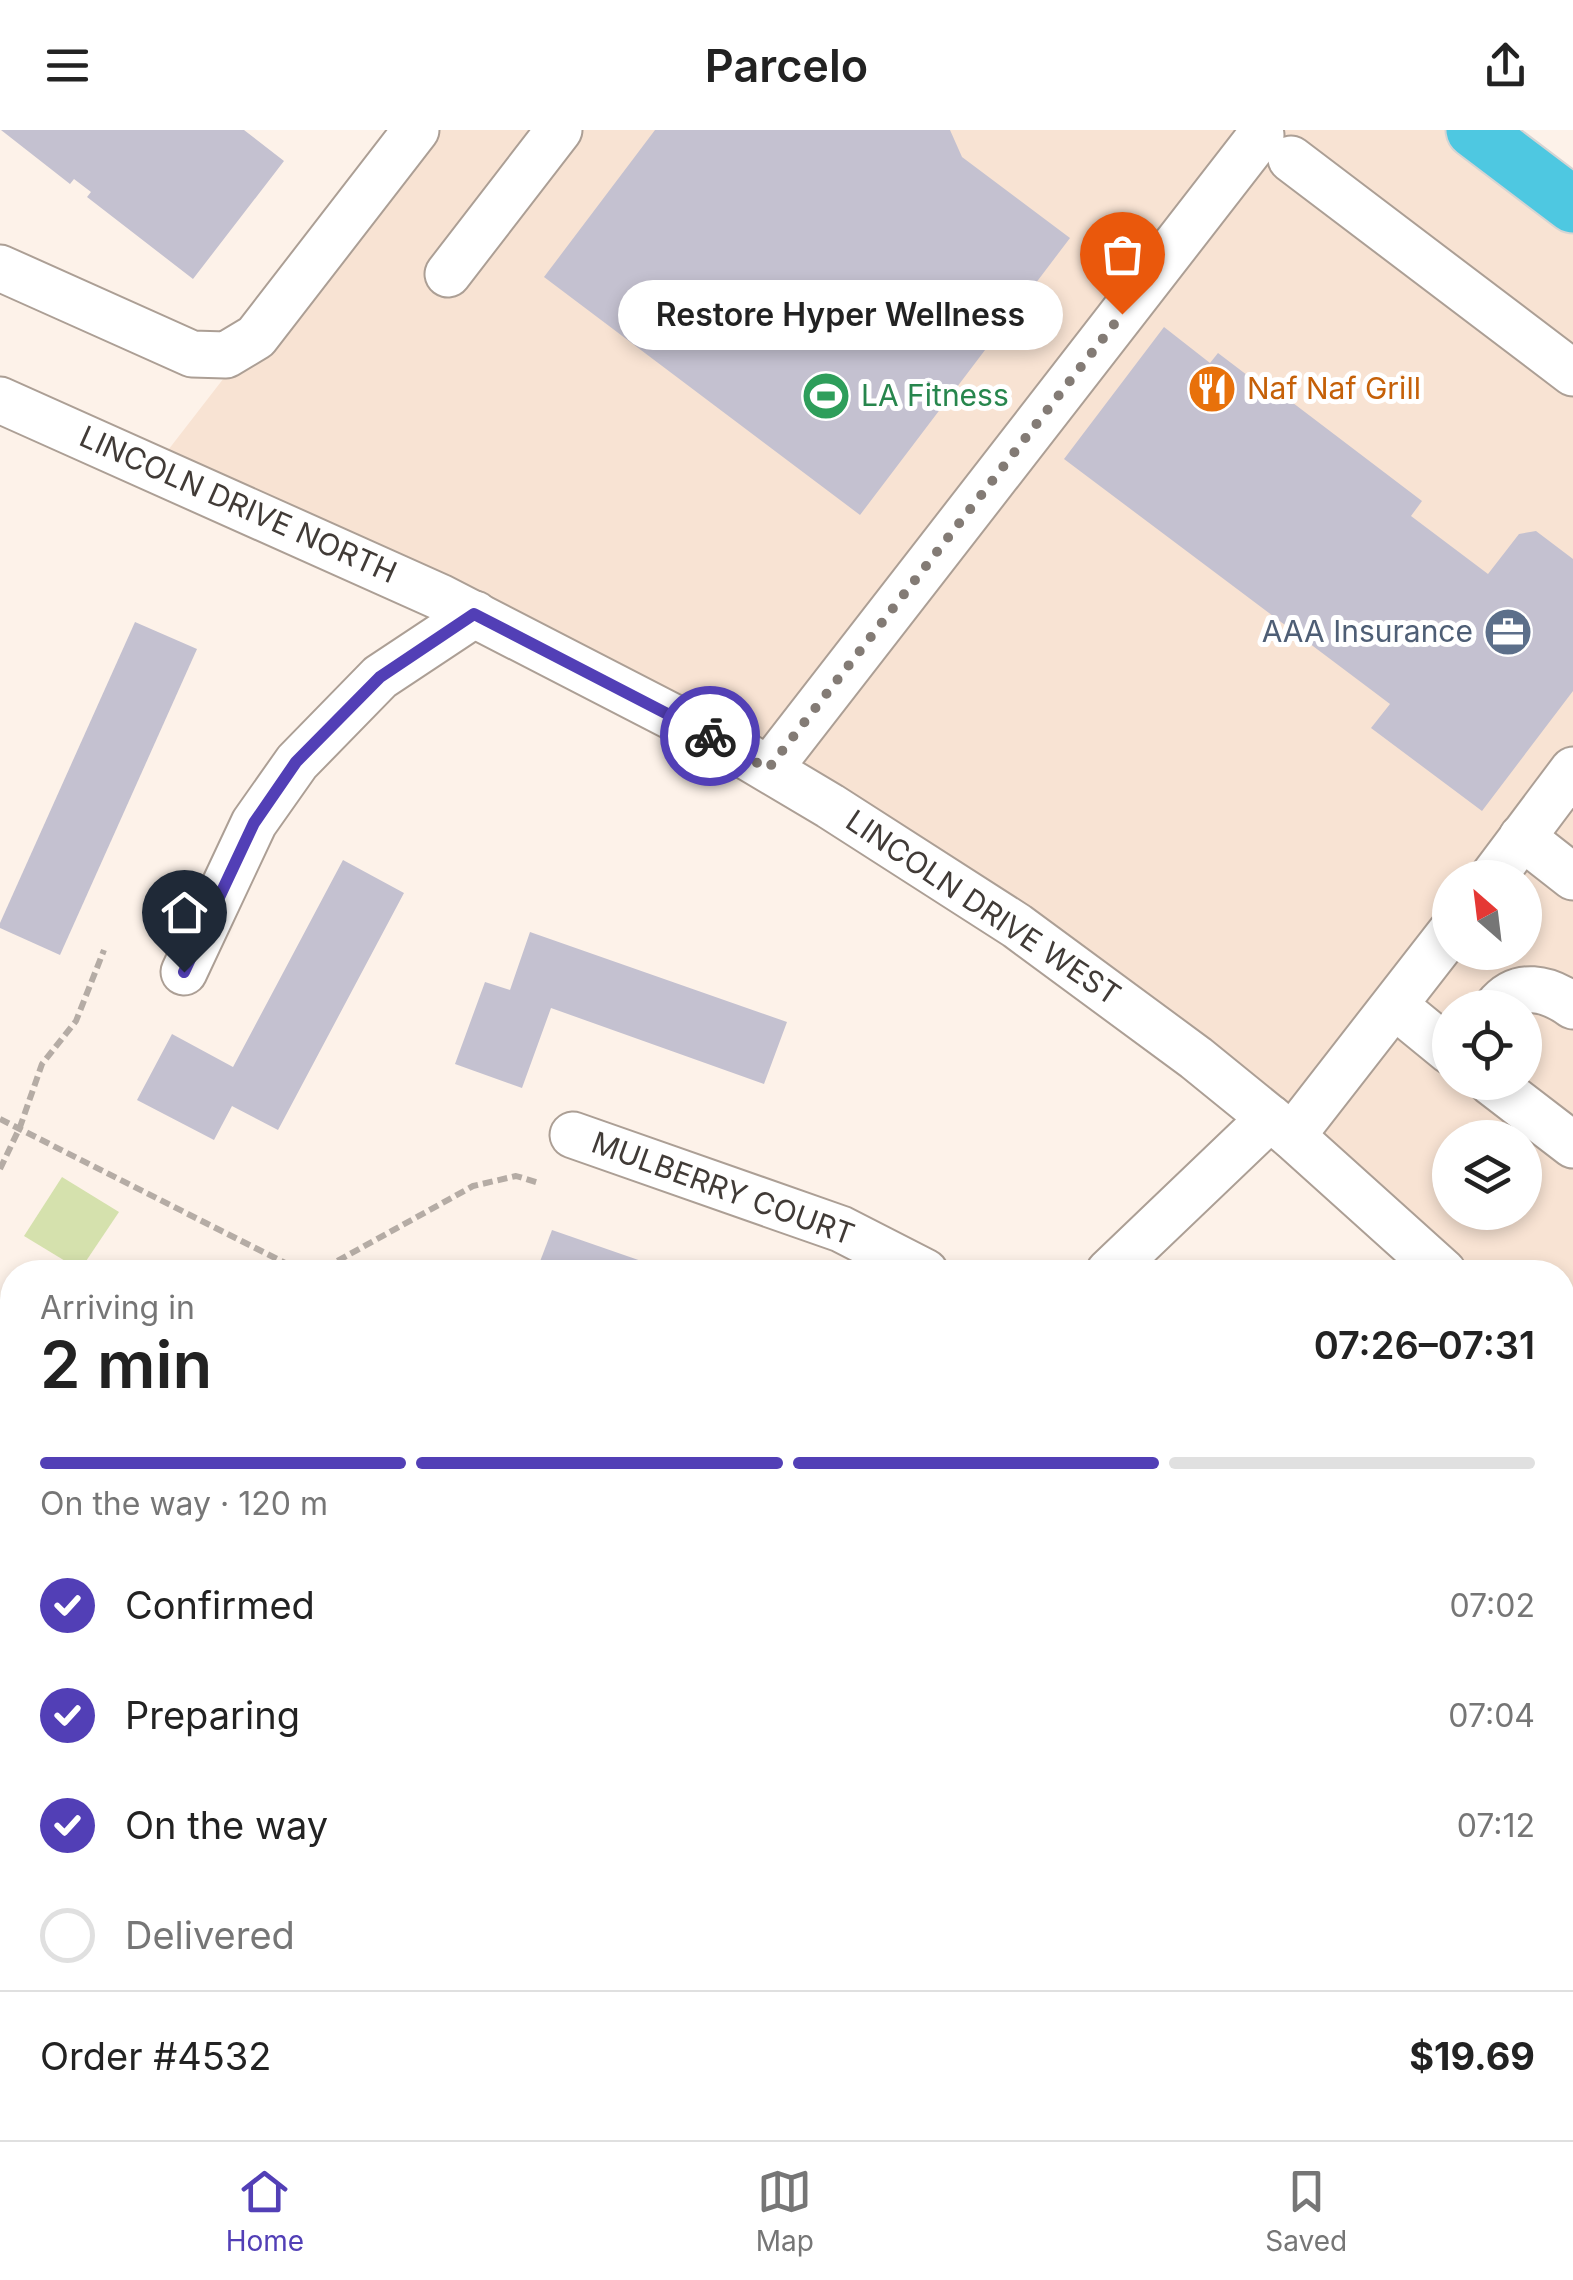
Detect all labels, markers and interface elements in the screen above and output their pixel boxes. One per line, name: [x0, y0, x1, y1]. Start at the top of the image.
icon: menu: [40, 38, 95, 93]
text: Parcelo: [705, 38, 868, 93]
icon: share: [1478, 38, 1533, 93]
pin: [1080, 212, 1165, 315]
icon: bag: [1095, 227, 1150, 282]
callout: Restore Hyper Wellness: [617, 279, 1062, 349]
text: Restore Hyper Wellness: [656, 295, 1025, 334]
restaurant icon: Naf Naf Grill: [1186, 363, 1238, 415]
sports icon: LA Fitness: [800, 370, 852, 422]
place label: Naf Naf Grill: [1247, 370, 1421, 406]
place label: LA Fitness: [861, 377, 1009, 413]
street label: LINCOLN DRIVE NORTH: [74, 418, 402, 590]
office icon: AAA Insurance: [1482, 606, 1534, 658]
place label: AAA Insurance: [1262, 613, 1473, 649]
courier: [660, 686, 760, 786]
icon: bike: [683, 709, 738, 764]
street label: LINCOLN DRIVE WEST: [840, 802, 1127, 1012]
north arrow: [1432, 860, 1542, 970]
map controls: [1432, 860, 1542, 1230]
pin: [142, 870, 227, 973]
icon: home: [157, 885, 212, 940]
button: locate: [1432, 990, 1542, 1100]
button: layers: [1432, 1120, 1542, 1230]
street label: MULBERRY COURT: [587, 1124, 859, 1252]
text: Arriving in: [40, 1288, 195, 1327]
text: 07:26–07:31: [1314, 1322, 1535, 1368]
text: 2 min: [40, 1325, 212, 1404]
text: On the way · 120 m: [40, 1484, 328, 1523]
icon: check: [40, 1578, 95, 1633]
text: Confirmed: [125, 1582, 315, 1628]
text: 07:02: [1449, 1586, 1535, 1625]
icon: check: [40, 1688, 95, 1743]
text: Preparing: [125, 1692, 300, 1738]
text: 07:04: [1448, 1696, 1535, 1735]
icon: check: [40, 1798, 95, 1853]
text: On the way: [125, 1802, 328, 1848]
text: 07:12: [1457, 1806, 1535, 1845]
text: Delivered: [125, 1912, 295, 1958]
text: Order #4532: [40, 2033, 272, 2079]
text: $19.69: [1409, 2033, 1535, 2079]
tab: Home: [226, 2164, 304, 2258]
tab: Map: [756, 2164, 814, 2258]
tab: Saved: [1265, 2164, 1347, 2258]

